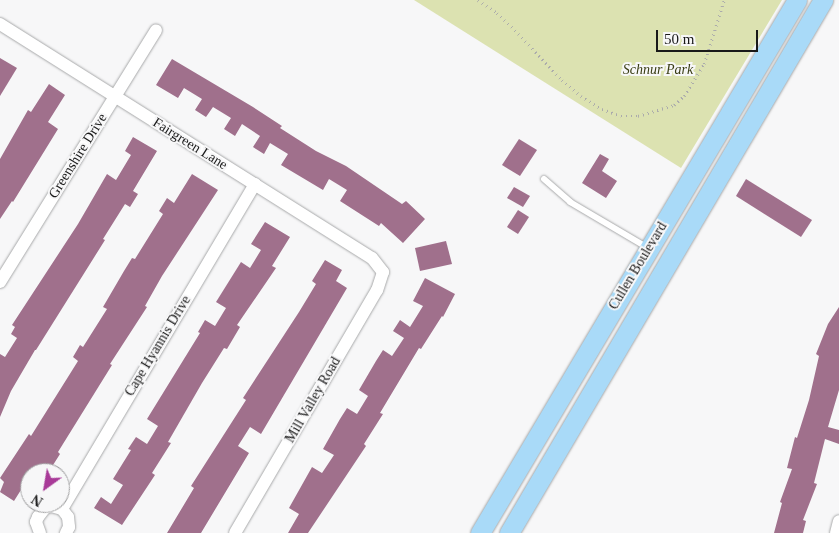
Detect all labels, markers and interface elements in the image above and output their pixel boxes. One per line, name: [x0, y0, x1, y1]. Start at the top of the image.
scale bar: [659, 20, 762, 52]
text: 50 m: [664, 31, 694, 47]
park label: Schnur Park: [623, 62, 693, 78]
street label: Greenshire Drive: [45, 111, 111, 201]
street label: Fairgreen Lane: [150, 114, 230, 174]
street label: Cullen Boulevard: [605, 219, 671, 313]
street label: Cape Hyannis Drive: [121, 293, 195, 399]
street label: Mill Valley Road: [282, 354, 344, 446]
north arrow: [20, 463, 70, 513]
text: N: [29, 491, 46, 509]

